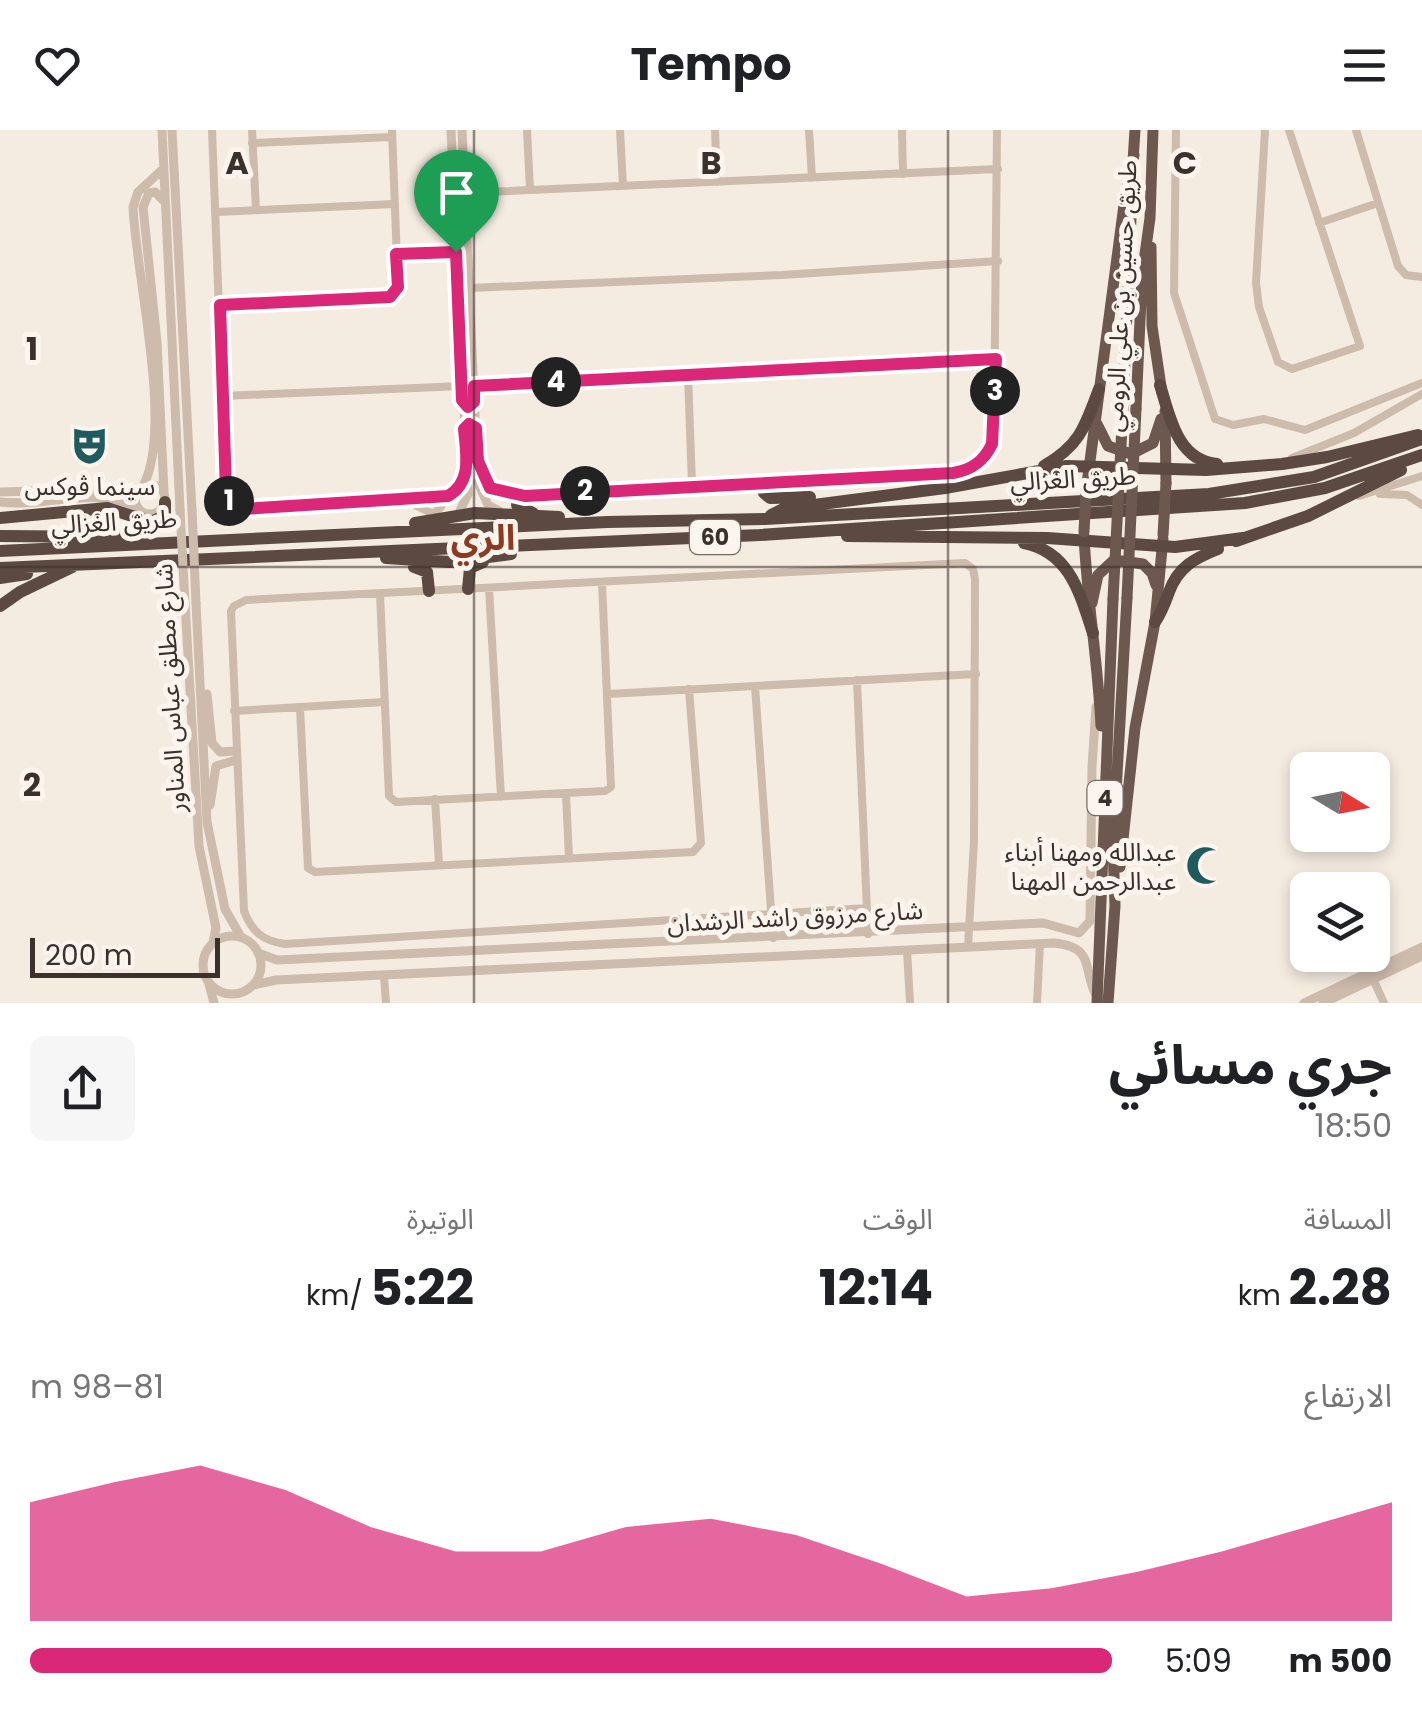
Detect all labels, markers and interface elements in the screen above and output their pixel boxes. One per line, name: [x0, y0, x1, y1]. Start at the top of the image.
text: Tempo: [630, 33, 792, 96]
icon: heart: [30, 38, 85, 93]
icon: menu: [1337, 38, 1392, 93]
text: A: [225, 140, 249, 185]
text: B: [700, 140, 722, 185]
text: C: [1173, 140, 1197, 185]
pin: [414, 150, 499, 253]
street label: طريق حسين بن علي الرومي: [1096, 159, 1147, 433]
icon: arrive: [429, 165, 484, 220]
text: 1: [26, 326, 38, 371]
pin: 4: [531, 357, 581, 407]
text: 4: [547, 362, 565, 401]
pin: 3: [970, 366, 1020, 416]
text: 3: [987, 371, 1003, 410]
theatre icon: سينما ڤوكس: [69, 424, 111, 466]
street label: طريق الغزالي: [1009, 458, 1137, 502]
pin: 2: [560, 466, 610, 516]
place label: سينما ڤوكس: [25, 469, 155, 504]
text: 2: [577, 471, 593, 510]
pin: 1: [204, 476, 254, 526]
text: 1: [224, 481, 234, 520]
street label: طريق الغزالي: [50, 501, 178, 545]
district label: الري: [451, 513, 515, 566]
road number: 60: [690, 520, 740, 554]
street label: شارع مطلق عباس المناور: [146, 563, 195, 814]
north arrow: [1290, 752, 1390, 852]
map controls: [1290, 752, 1390, 972]
text: 2: [23, 762, 41, 807]
road number: 4: [1088, 781, 1122, 815]
place label: عبدالله ومهنا أبناء عبدالرحمن المهنا: [1005, 835, 1176, 899]
mosque icon: عبدالله ومهنا أبناء عبدالرحمن المهنا: [1185, 845, 1227, 887]
button: layers: [1290, 872, 1390, 972]
street label: شارع مرزوق راشد الرشدان: [666, 893, 924, 942]
scale bar: [30, 933, 220, 978]
text: 200 m: [45, 936, 133, 975]
text: جري مسائي: [1109, 1026, 1392, 1103]
button: share: [30, 1036, 135, 1141]
text: 18:50: [1315, 1103, 1392, 1148]
text: الوتيرة: [407, 1200, 474, 1239]
text: الوقت: [863, 1200, 933, 1239]
text: المسافة: [1304, 1200, 1392, 1239]
text: 5:22: [370, 1252, 474, 1323]
text: 12:14: [819, 1252, 933, 1323]
text: 2.28: [1288, 1252, 1392, 1323]
text: /km: [306, 1276, 370, 1315]
text: km: [1238, 1276, 1288, 1315]
text: 81–98 m: [30, 1364, 164, 1409]
text: الارتفاع: [1304, 1373, 1392, 1418]
text: 5:09: [1165, 1638, 1232, 1683]
text: 500 m: [1289, 1638, 1392, 1683]

